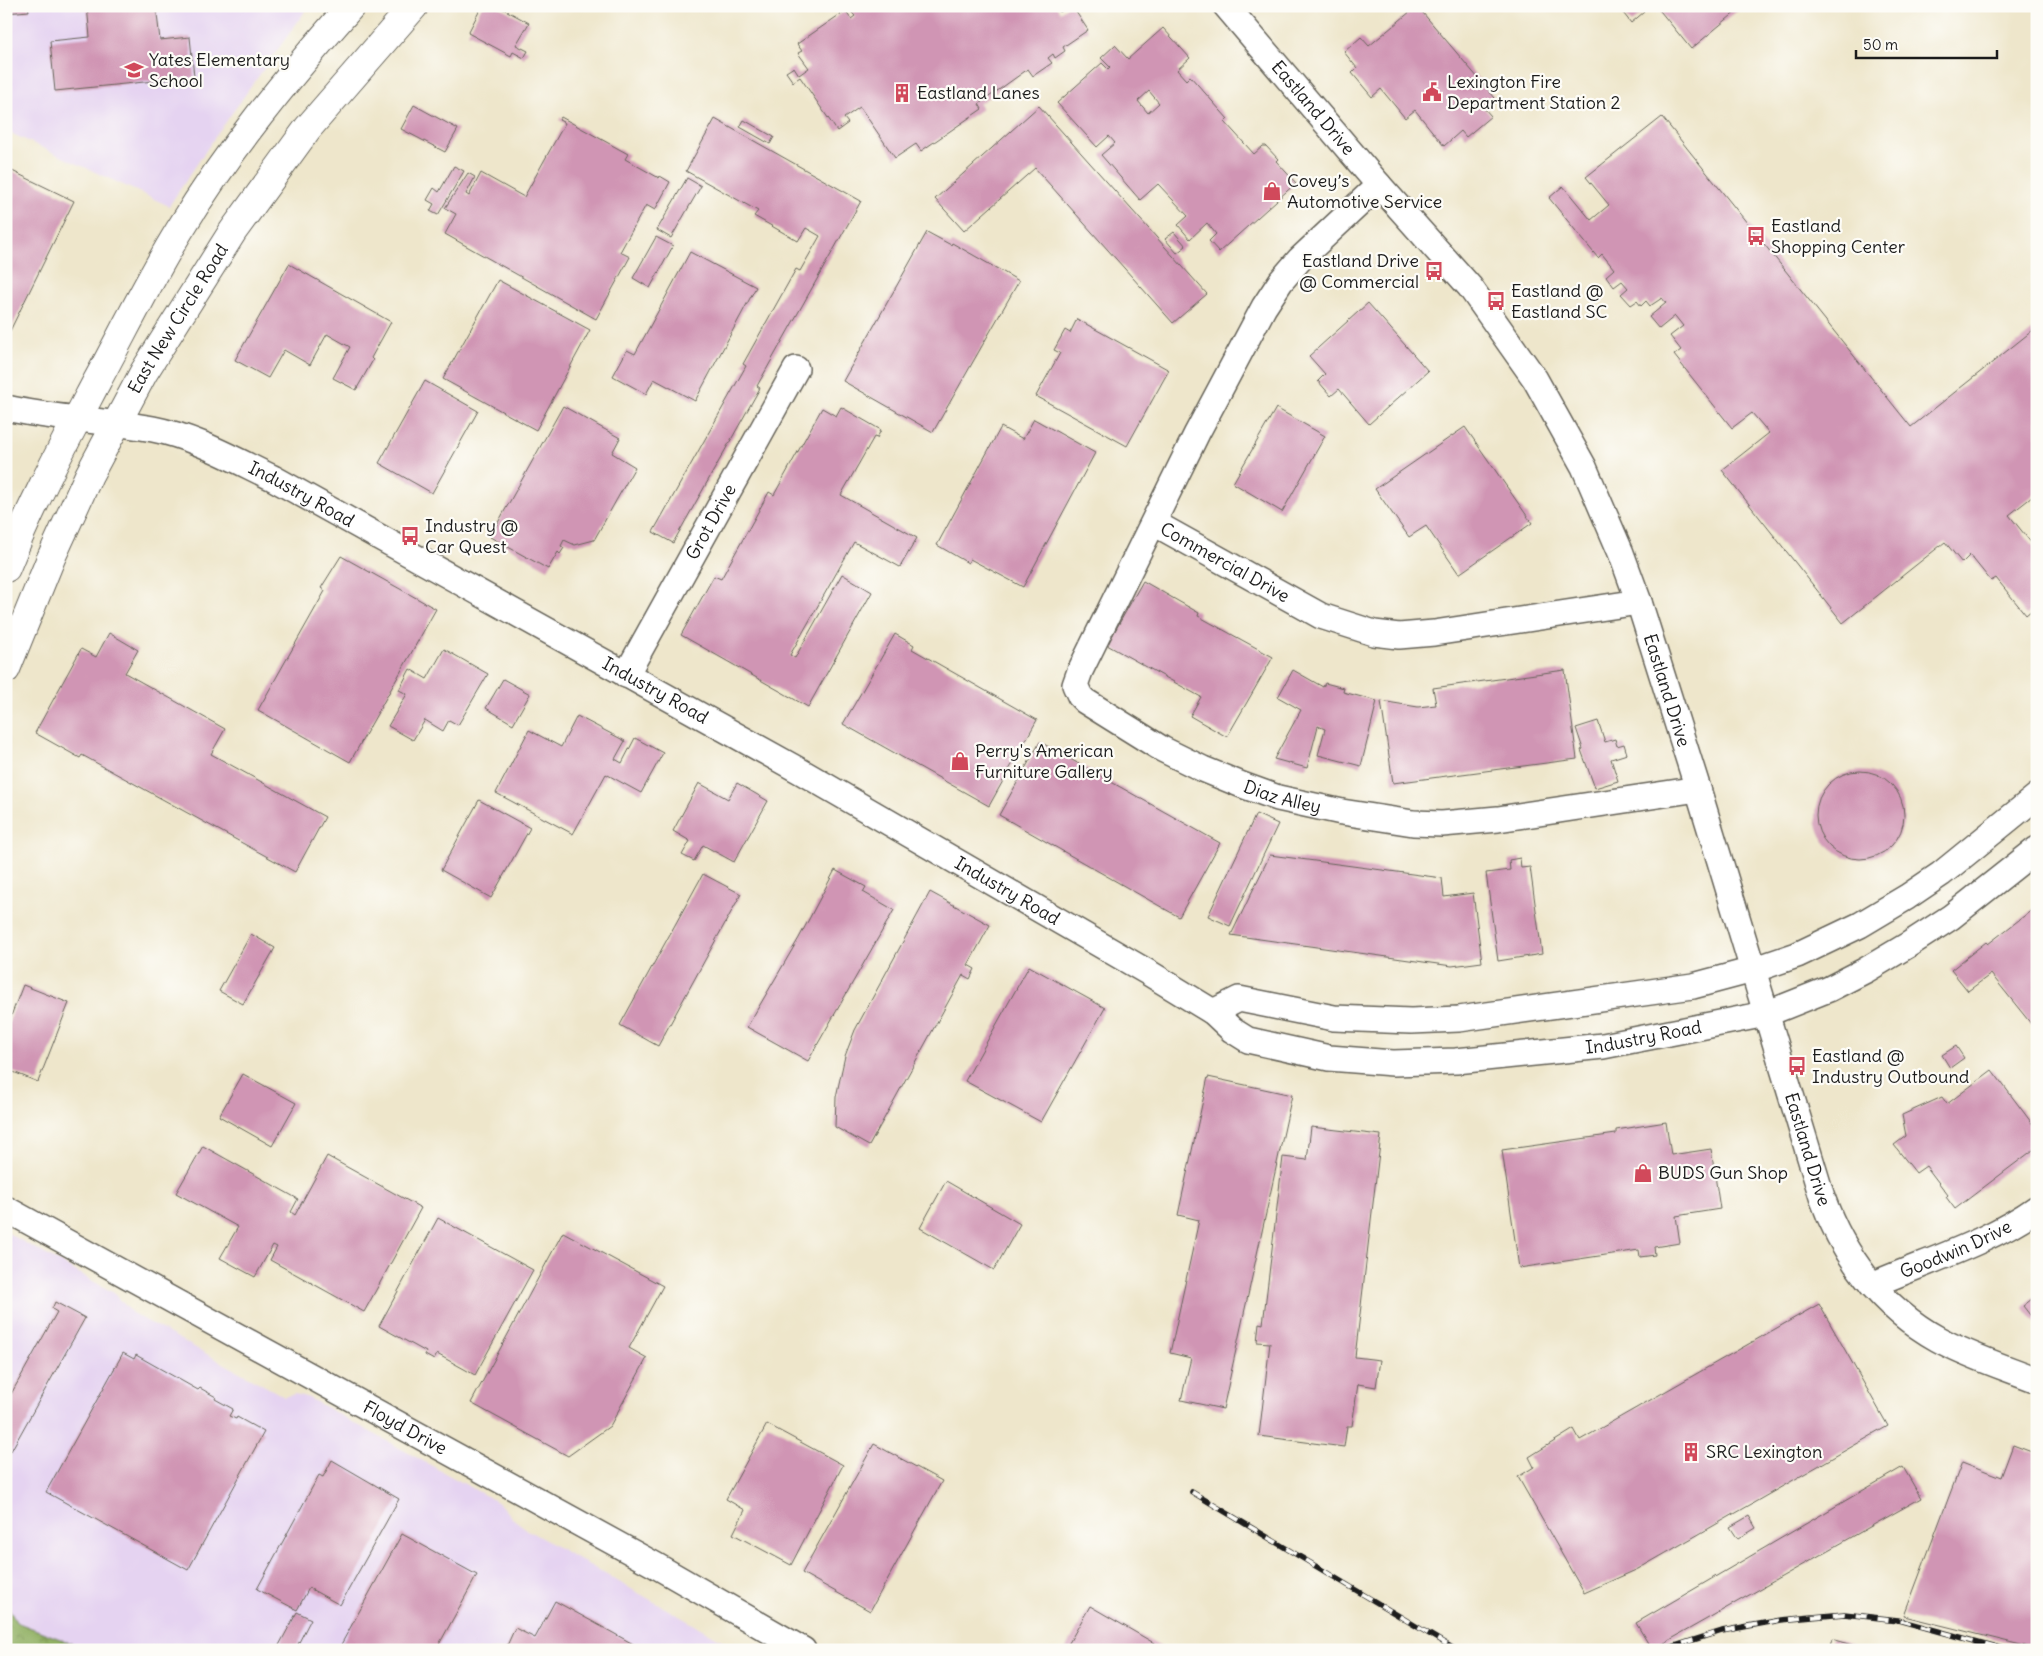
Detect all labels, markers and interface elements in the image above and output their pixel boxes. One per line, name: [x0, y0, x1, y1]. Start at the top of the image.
scale bar: [1856, 28, 1997, 60]
text: 50 m: [1863, 35, 1898, 54]
place label: Yates Elementary School: [149, 48, 290, 92]
street label: Eastland Drive: [1267, 56, 1360, 160]
school or university icon: Yates Elementary School: [123, 59, 145, 81]
place label: Lexington Fire Department Station 2: [1447, 70, 1620, 114]
place label: Eastland Lanes: [917, 81, 1040, 104]
public building icon: Lexington Fire Department Station 2: [1421, 81, 1443, 103]
building icon: Eastland Lanes: [891, 82, 913, 104]
place label: Covey’s Automotive Service: [1287, 169, 1442, 213]
shop icon: Covey’s Automotive Service: [1261, 180, 1283, 202]
place label: Eastland Shopping Center: [1771, 214, 1906, 258]
bus stop icon: Eastland Shopping Center: [1745, 225, 1767, 247]
street label: East New Circle Road: [123, 239, 233, 397]
place label: Eastland Drive @ Commercial: [1299, 249, 1419, 293]
bus stop icon: Eastland Drive @ Commercial: [1423, 260, 1445, 282]
place label: Eastland @ Eastland SC: [1511, 279, 1607, 323]
bus stop icon: Eastland @ Eastland SC: [1485, 290, 1507, 312]
street label: Industry Road: [245, 456, 359, 532]
street label: Grot Drive: [680, 480, 741, 564]
place label: Industry @ Car Quest: [425, 514, 518, 558]
street label: Commercial Drive: [1156, 517, 1294, 607]
bus stop icon: Industry @ Car Quest: [399, 525, 421, 547]
street label: Eastland Drive: [1639, 631, 1696, 750]
street label: Industry Road: [599, 651, 713, 729]
place label: Perry's American Furniture Gallery: [975, 739, 1114, 783]
shop icon: Perry's American Furniture Gallery: [949, 750, 971, 772]
street label: Diaz Alley: [1241, 775, 1323, 818]
street label: Industry Road: [951, 851, 1065, 930]
street label: Industry Road: [1584, 1015, 1704, 1059]
place label: Eastland @ Industry Outbound: [1812, 1044, 1970, 1088]
bus stop icon: Eastland @ Industry Outbound: [1786, 1055, 1808, 1077]
street label: Eastland Drive: [1780, 1090, 1836, 1209]
place label: BUDS Gun Shop: [1658, 1161, 1788, 1184]
shop icon: BUDS Gun Shop: [1632, 1162, 1654, 1184]
street label: Goodwin Drive: [1896, 1215, 2015, 1283]
street label: Floyd Drive: [359, 1395, 451, 1460]
place label: SRC Lexington: [1706, 1440, 1822, 1463]
building icon: SRC Lexington: [1680, 1441, 1702, 1463]

